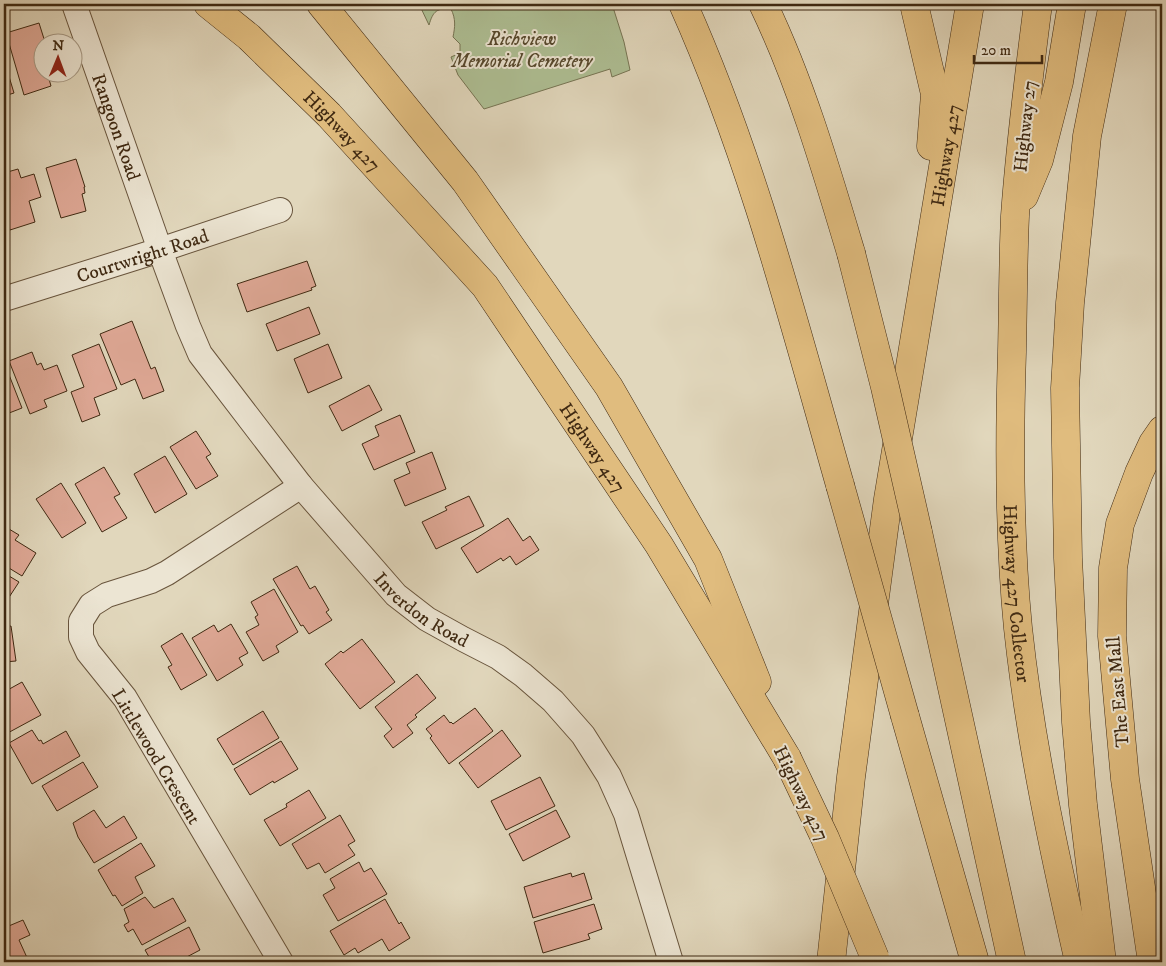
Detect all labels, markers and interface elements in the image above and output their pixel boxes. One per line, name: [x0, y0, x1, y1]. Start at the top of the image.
park label: Richview Memorial Cemetery: [450, 28, 594, 73]
north arrow: [32, 32, 82, 82]
scale bar: [974, 32, 1041, 64]
text: N: [52, 37, 65, 55]
text: 20 m: [981, 41, 1011, 60]
street label: Rangoon Road: [86, 71, 145, 184]
street label: Highway 27: [1009, 79, 1042, 173]
street label: Highway 427: [298, 86, 385, 177]
street label: Highway 427: [927, 103, 966, 208]
street label: Courtwright Road: [74, 225, 212, 288]
street label: Highway 427: [554, 399, 630, 497]
street label: Highway 427 Collector: [998, 504, 1035, 684]
street label: Inverdon Road: [368, 568, 473, 653]
street label: The East Mall: [1102, 635, 1135, 748]
street label: Littlewood Crescent: [106, 685, 205, 829]
street label: Highway 427: [768, 742, 834, 845]

